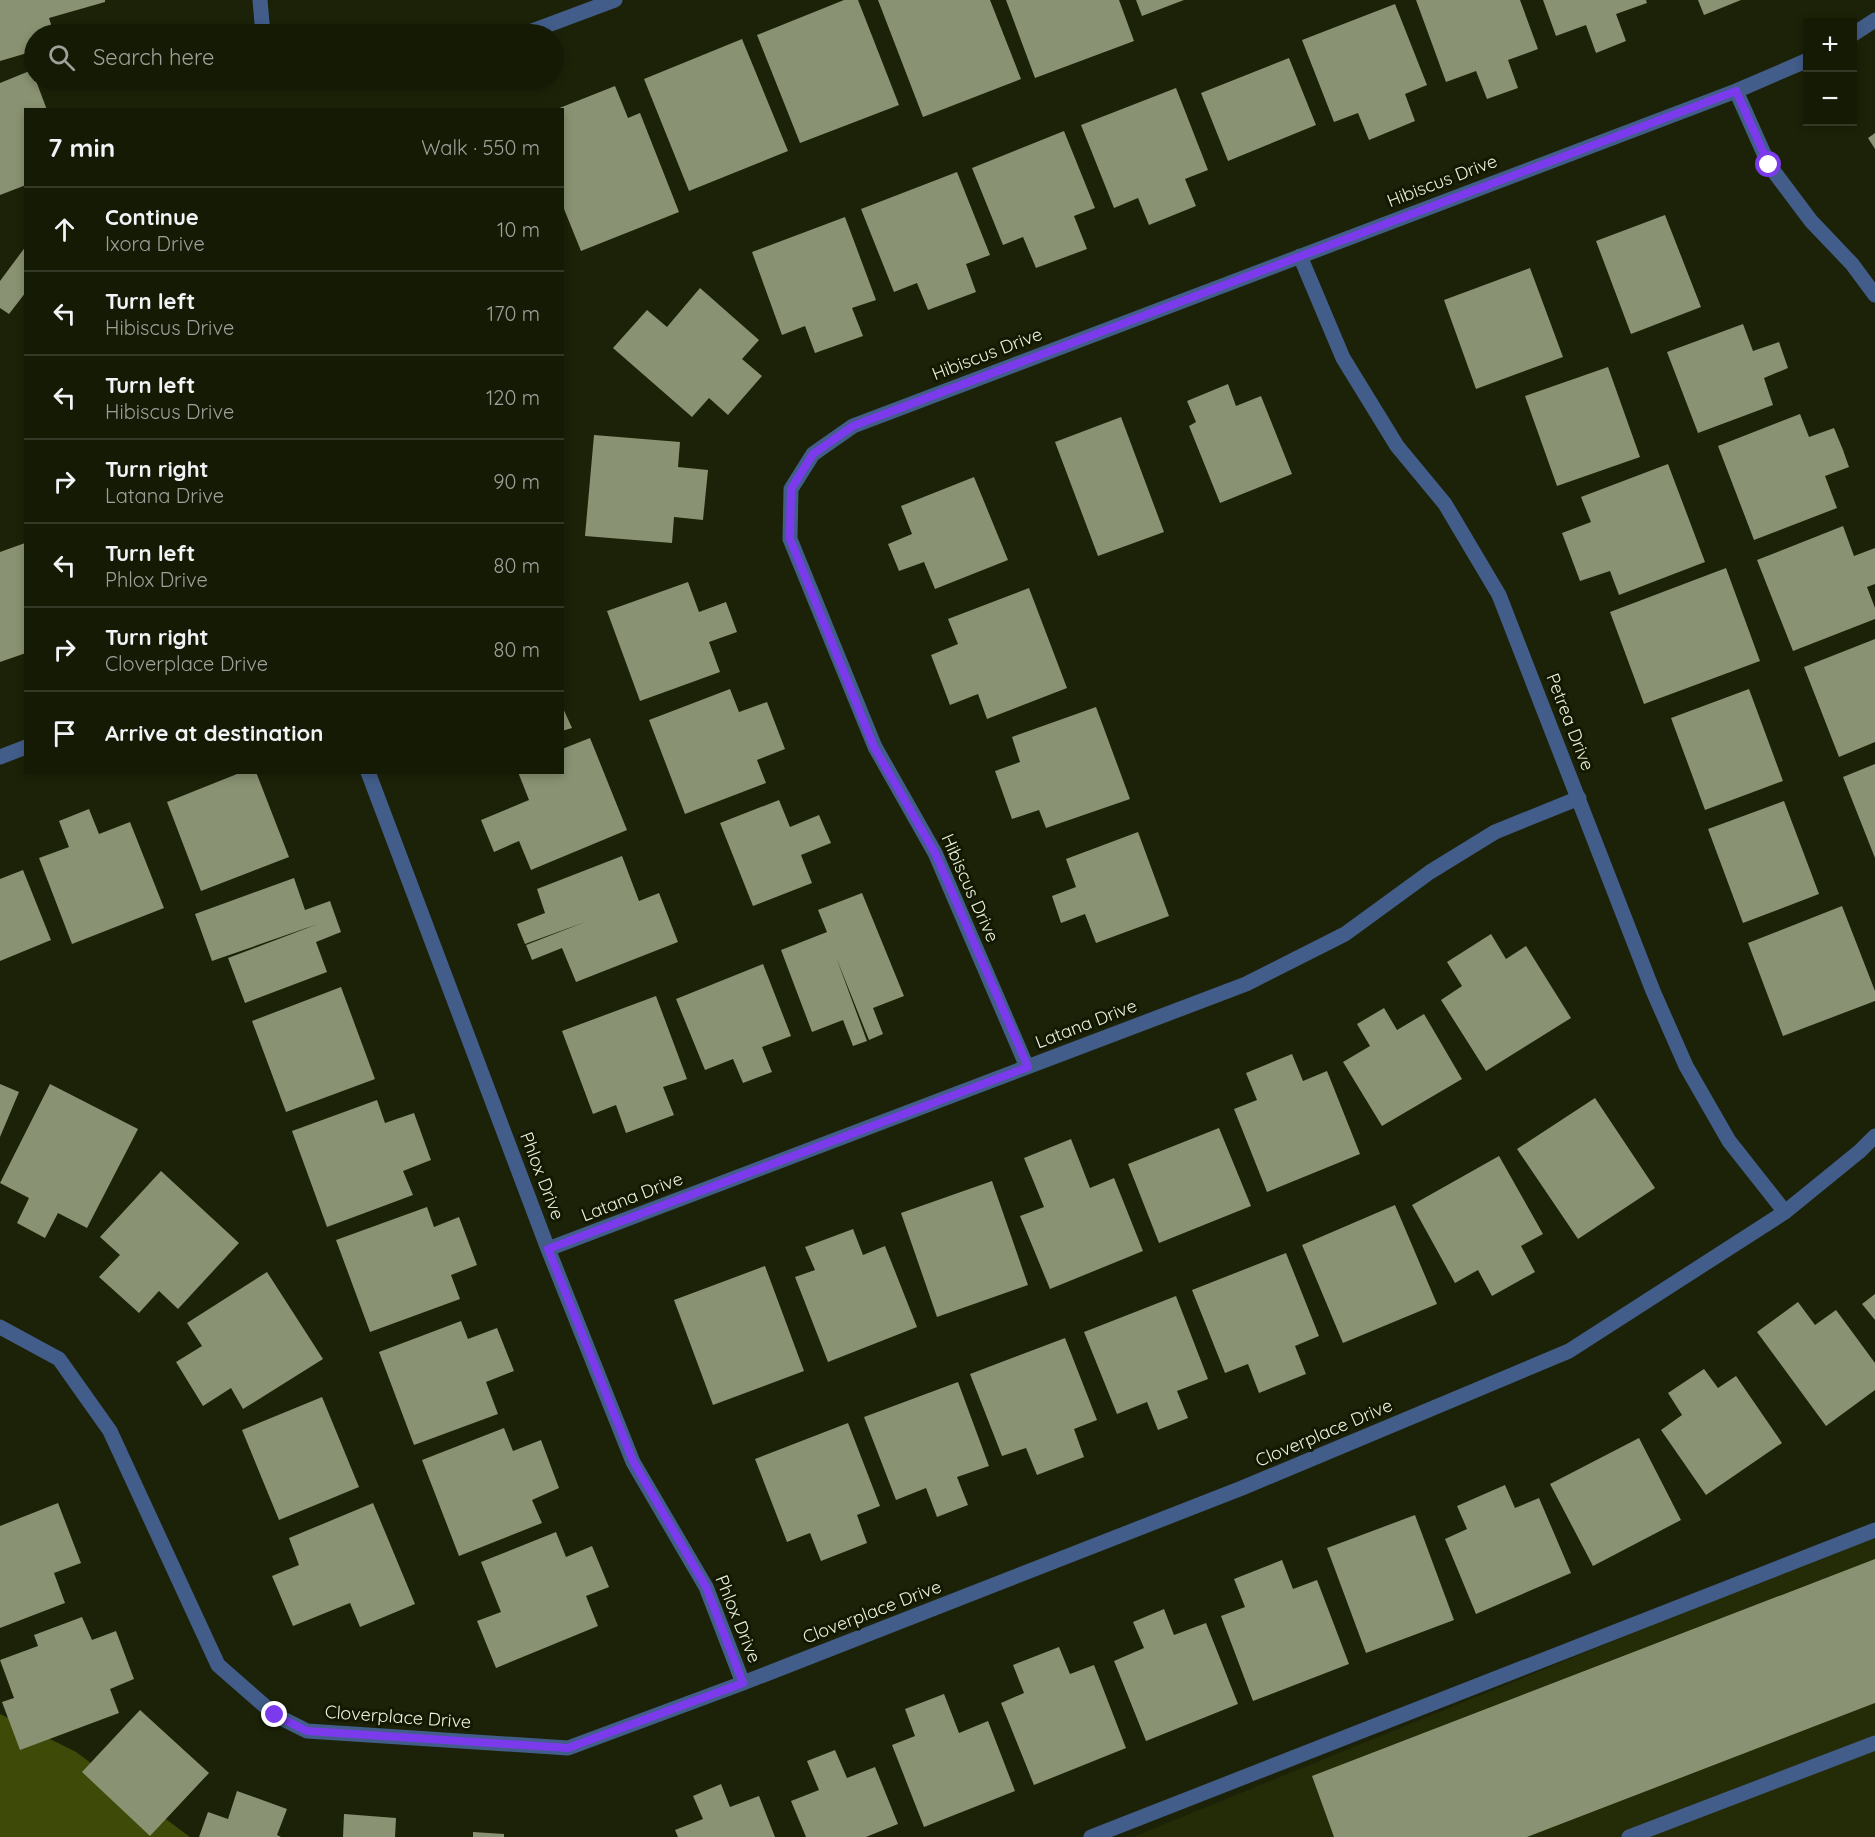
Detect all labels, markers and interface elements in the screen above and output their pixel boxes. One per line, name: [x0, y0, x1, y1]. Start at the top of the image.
map controls: [1803, 18, 1857, 126]
button: +: [1803, 18, 1857, 72]
search box: [24, 24, 564, 90]
icon: search: [45, 41, 78, 74]
text: Search here: [93, 43, 214, 71]
button: −: [1803, 72, 1857, 126]
text: 7 min: [48, 131, 115, 164]
text: Walk · 550 m: [421, 135, 540, 160]
street label: Hibiscus Drive: [1383, 149, 1500, 212]
route start: [1755, 151, 1781, 177]
text: Continue: [105, 203, 199, 231]
icon: ahead: [48, 213, 81, 246]
text: 10 m: [497, 217, 540, 242]
text: Ixora Drive: [105, 231, 205, 256]
text: Turn left: [105, 287, 195, 315]
icon: left: [48, 297, 81, 330]
text: 170 m: [487, 301, 540, 326]
text: Hibiscus Drive: [105, 315, 234, 340]
street label: Hibiscus Drive: [928, 322, 1045, 385]
text: Turn left: [105, 371, 195, 399]
icon: left: [48, 381, 81, 414]
text: 120 m: [486, 385, 540, 410]
text: Hibiscus Drive: [105, 399, 234, 424]
text: Turn right: [105, 455, 209, 483]
icon: right: [48, 465, 81, 498]
text: 90 m: [493, 469, 540, 494]
text: Latana Drive: [105, 483, 224, 508]
text: Turn left: [105, 539, 195, 567]
icon: left: [48, 549, 81, 582]
text: 80 m: [494, 553, 540, 578]
text: Phlox Drive: [105, 567, 208, 592]
text: Turn right: [105, 623, 209, 651]
icon: right: [48, 633, 81, 666]
text: 80 m: [494, 637, 540, 662]
text: Cloverplace Drive: [105, 651, 268, 676]
street label: Petrea Drive: [1541, 670, 1600, 774]
icon: arrive: [48, 717, 81, 750]
text: Arrive at destination: [105, 719, 323, 747]
street label: Hibiscus Drive: [936, 830, 1005, 946]
street label: Latana Drive: [1032, 994, 1140, 1053]
street label: Phlox Drive: [515, 1128, 570, 1223]
street label: Latana Drive: [578, 1167, 686, 1226]
street label: Cloverplace Drive: [1252, 1393, 1396, 1472]
street label: Phlox Drive: [710, 1572, 766, 1666]
street label: Cloverplace Drive: [799, 1575, 944, 1649]
street label: Cloverplace Drive: [324, 1700, 472, 1733]
route end: [261, 1701, 287, 1727]

